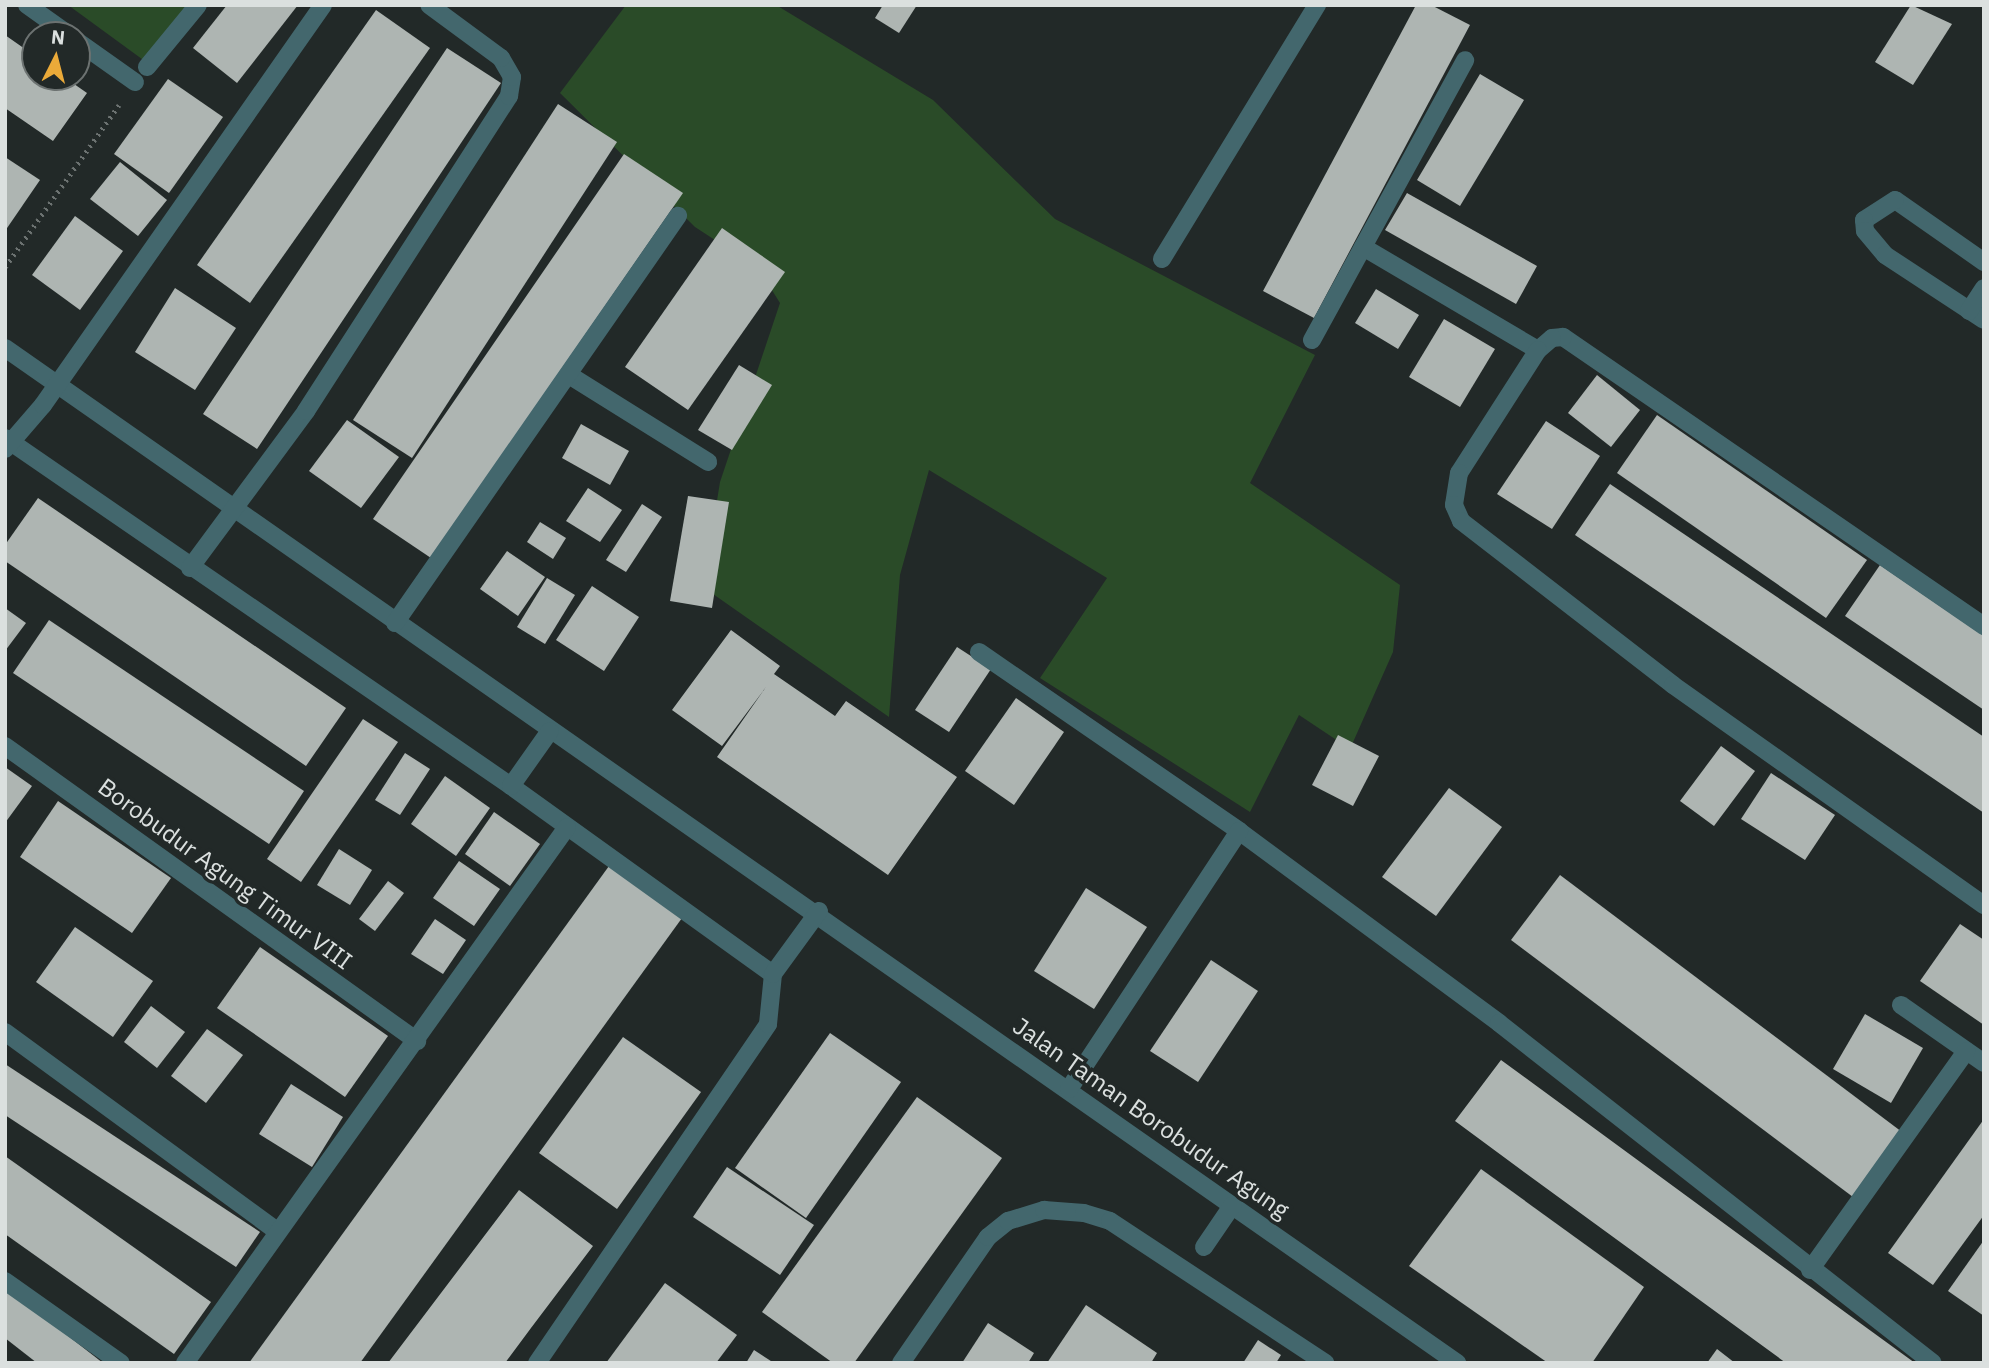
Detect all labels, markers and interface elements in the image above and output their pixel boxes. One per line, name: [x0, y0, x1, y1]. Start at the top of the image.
north arrow: [21, 21, 91, 91]
text: N: [50, 24, 66, 50]
street label: Borobudur Agung Timur VIII: [93, 772, 357, 976]
street label: Jalan Taman Borobudur Agung: [1007, 1011, 1295, 1225]

